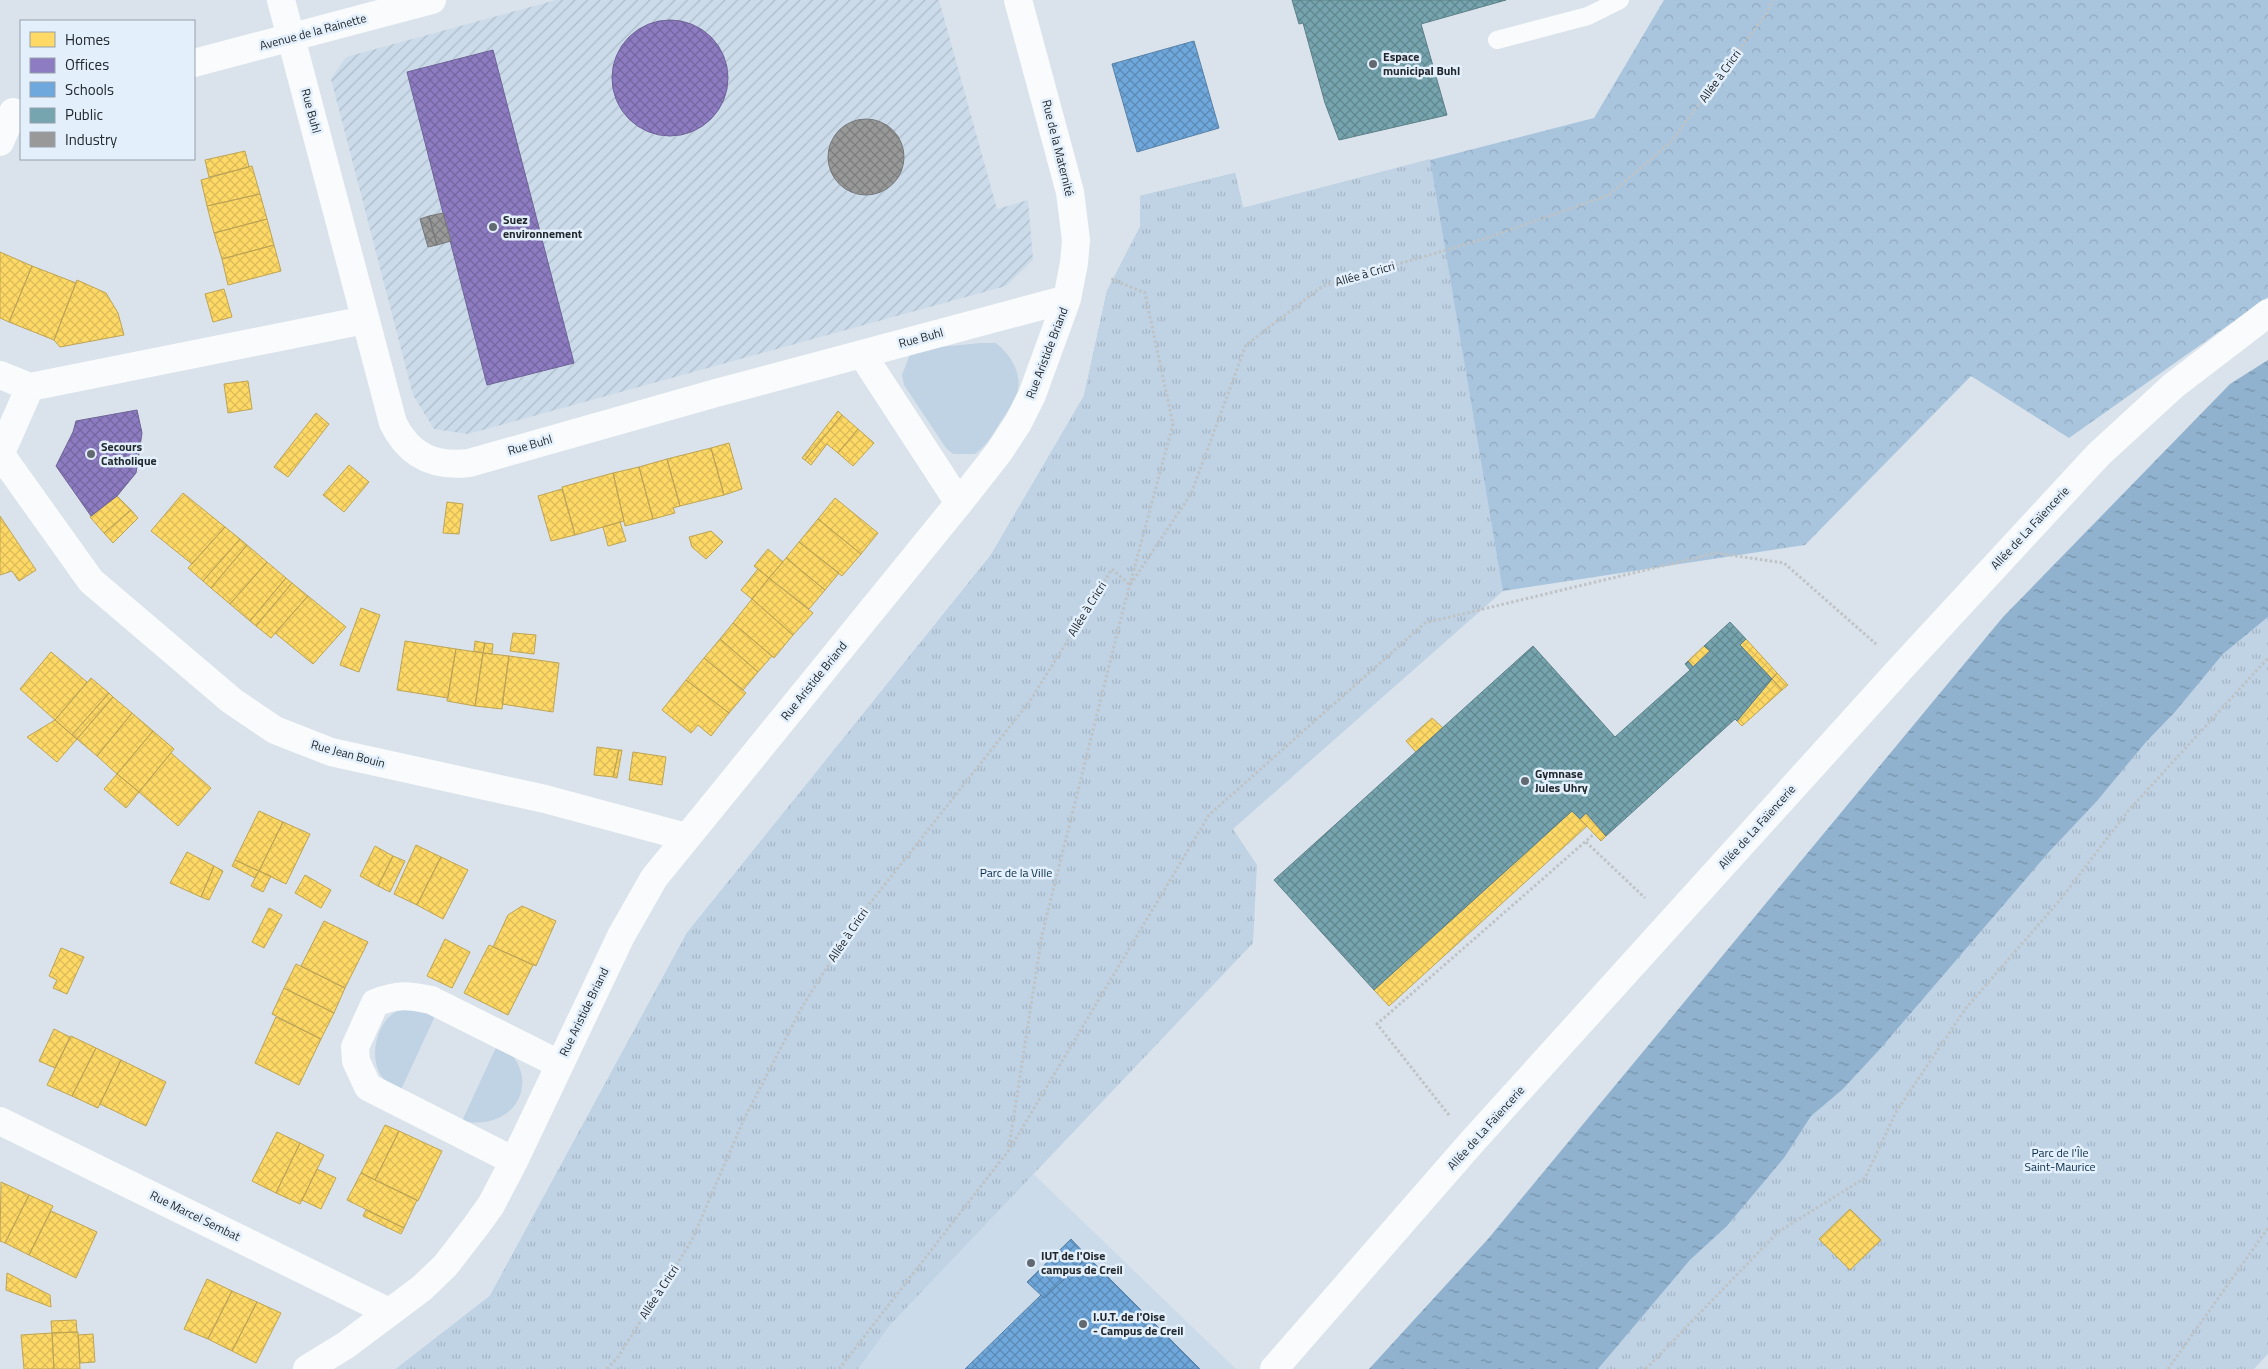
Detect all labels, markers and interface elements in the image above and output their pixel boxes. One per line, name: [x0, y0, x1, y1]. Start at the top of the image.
street label: Avenue de la Rainette: [257, 8, 368, 55]
legend: [20, 20, 195, 160]
text: Homes: [65, 28, 110, 51]
street label: Allée à Cricri: [1694, 45, 1745, 106]
place label: Espace municipal Buhl: [1383, 47, 1460, 80]
text: Offices: [65, 53, 109, 76]
marker: Espace municipal Buhl: [1367, 58, 1379, 70]
text: Schools: [65, 78, 114, 101]
street label: Rue Buhl: [296, 86, 327, 135]
street label: Rue de la Maternité: [1037, 98, 1080, 198]
text: Public: [65, 103, 103, 126]
text: Industry: [65, 128, 117, 151]
place label: Suez environnement: [503, 210, 583, 243]
marker: Suez environnement: [487, 221, 499, 233]
street label: Allée à Cricri: [1333, 256, 1397, 291]
street label: Rue Aristide Briand: [1020, 304, 1073, 401]
street label: Rue Buhl: [896, 322, 945, 353]
street label: Rue Buhl: [505, 429, 554, 460]
place label: Secours Catholique: [101, 437, 157, 470]
marker: Secours Catholique: [85, 448, 97, 460]
street label: Allée de La Faïencerie: [1986, 482, 2073, 574]
street label: Allée à Cricri: [1062, 578, 1111, 640]
street label: Rue Aristide Briand: [776, 637, 851, 724]
street label: Rue Jean Bouin: [309, 734, 387, 773]
place label: Gymnase Jules Uhry: [1535, 764, 1588, 797]
marker: Gymnase Jules Uhry: [1519, 775, 1531, 787]
street label: Allée de La Faïencerie: [1713, 780, 1800, 873]
park label: Parc de la Ville: [980, 863, 1052, 882]
street label: Allée à Cricri: [823, 904, 873, 965]
street label: Rue Aristide Briand: [554, 964, 613, 1059]
street label: Allée de La Faïencerie: [1442, 1081, 1529, 1174]
park label: Parc de l'Île Saint-Maurice: [2024, 1143, 2096, 1176]
street label: Rue Marcel Sembat: [147, 1185, 244, 1246]
place label: IUT de l'Oise campus de Creil: [1041, 1246, 1123, 1279]
marker: IUT de l'Oise campus de Creil: [1025, 1257, 1037, 1269]
street label: Allée à Cricri: [634, 1261, 683, 1323]
place label: I.U.T. de l'Oise - Campus de Creil: [1093, 1307, 1184, 1340]
marker: I.U.T. de l'Oise - Campus de Creil: [1077, 1318, 1089, 1330]

